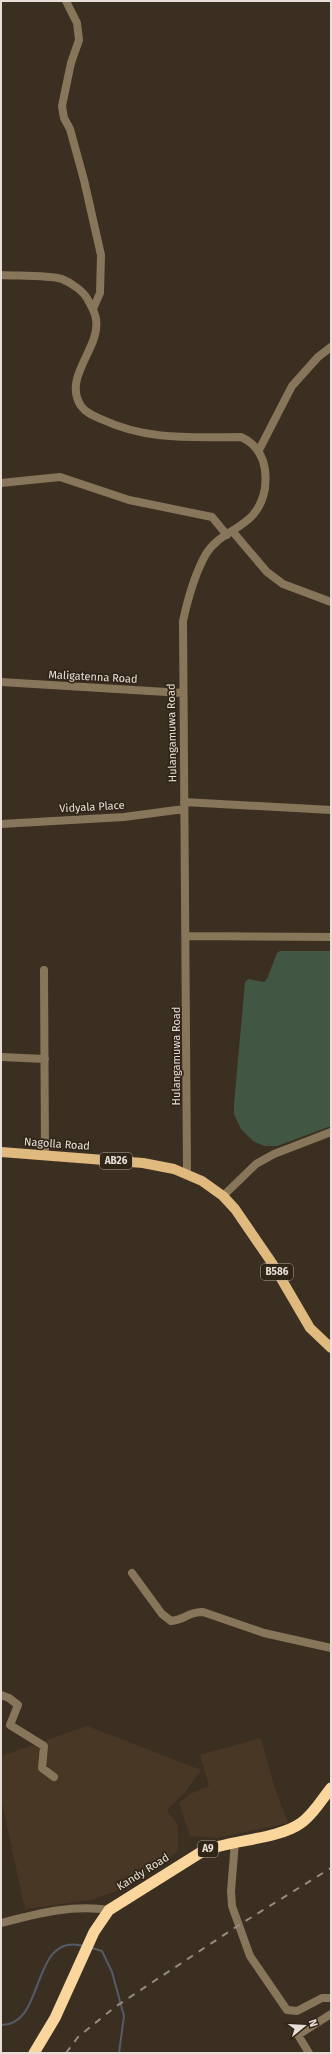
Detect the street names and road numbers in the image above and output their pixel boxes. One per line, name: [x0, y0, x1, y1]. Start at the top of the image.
street label: Maligatenna Road: [48, 668, 138, 686]
street label: Hulangamuwa Road: [165, 683, 179, 783]
street label: Vidyala Place: [59, 799, 125, 815]
street label: Hulangamuwa Road: [170, 1007, 183, 1105]
street label: Nagolla Road: [24, 1135, 90, 1153]
road number: AB26: [100, 1153, 132, 1169]
road number: B586: [261, 1264, 293, 1280]
road number: A9: [198, 1841, 218, 1857]
street label: Kandy Road: [114, 1851, 172, 1893]

